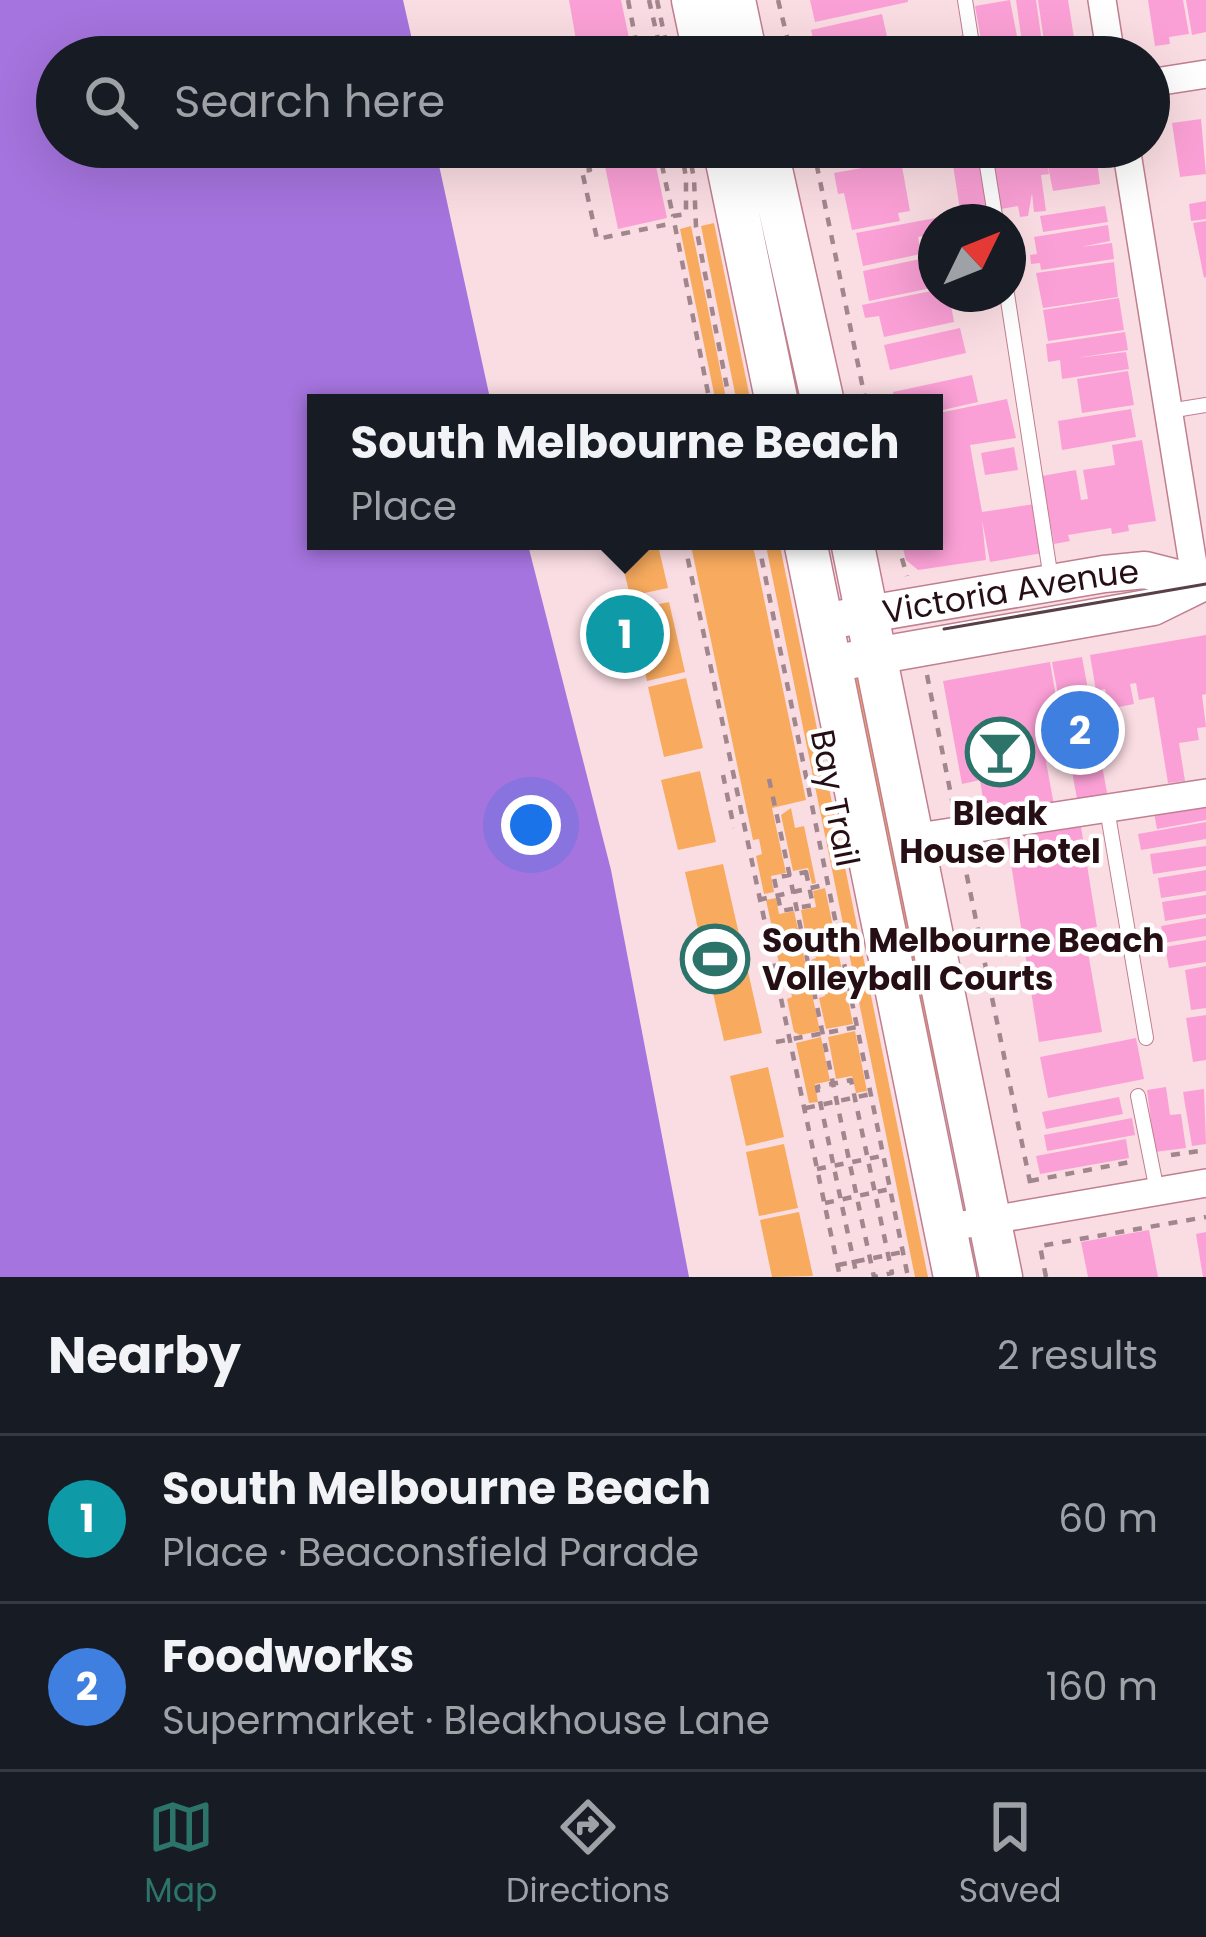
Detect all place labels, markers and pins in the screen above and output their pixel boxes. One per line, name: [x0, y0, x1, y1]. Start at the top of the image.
pin: 1: [586, 589, 664, 679]
pin: 2: [1041, 685, 1119, 775]
bar icon: Bleak House Hotel: [965, 717, 1035, 787]
place label: Bleak House Hotel: [899, 790, 1101, 875]
place label: South Melbourne Beach Volleyball Courts: [762, 917, 1165, 1002]
sports icon: South Melbourne Beach Volleyball Courts: [680, 924, 750, 994]

